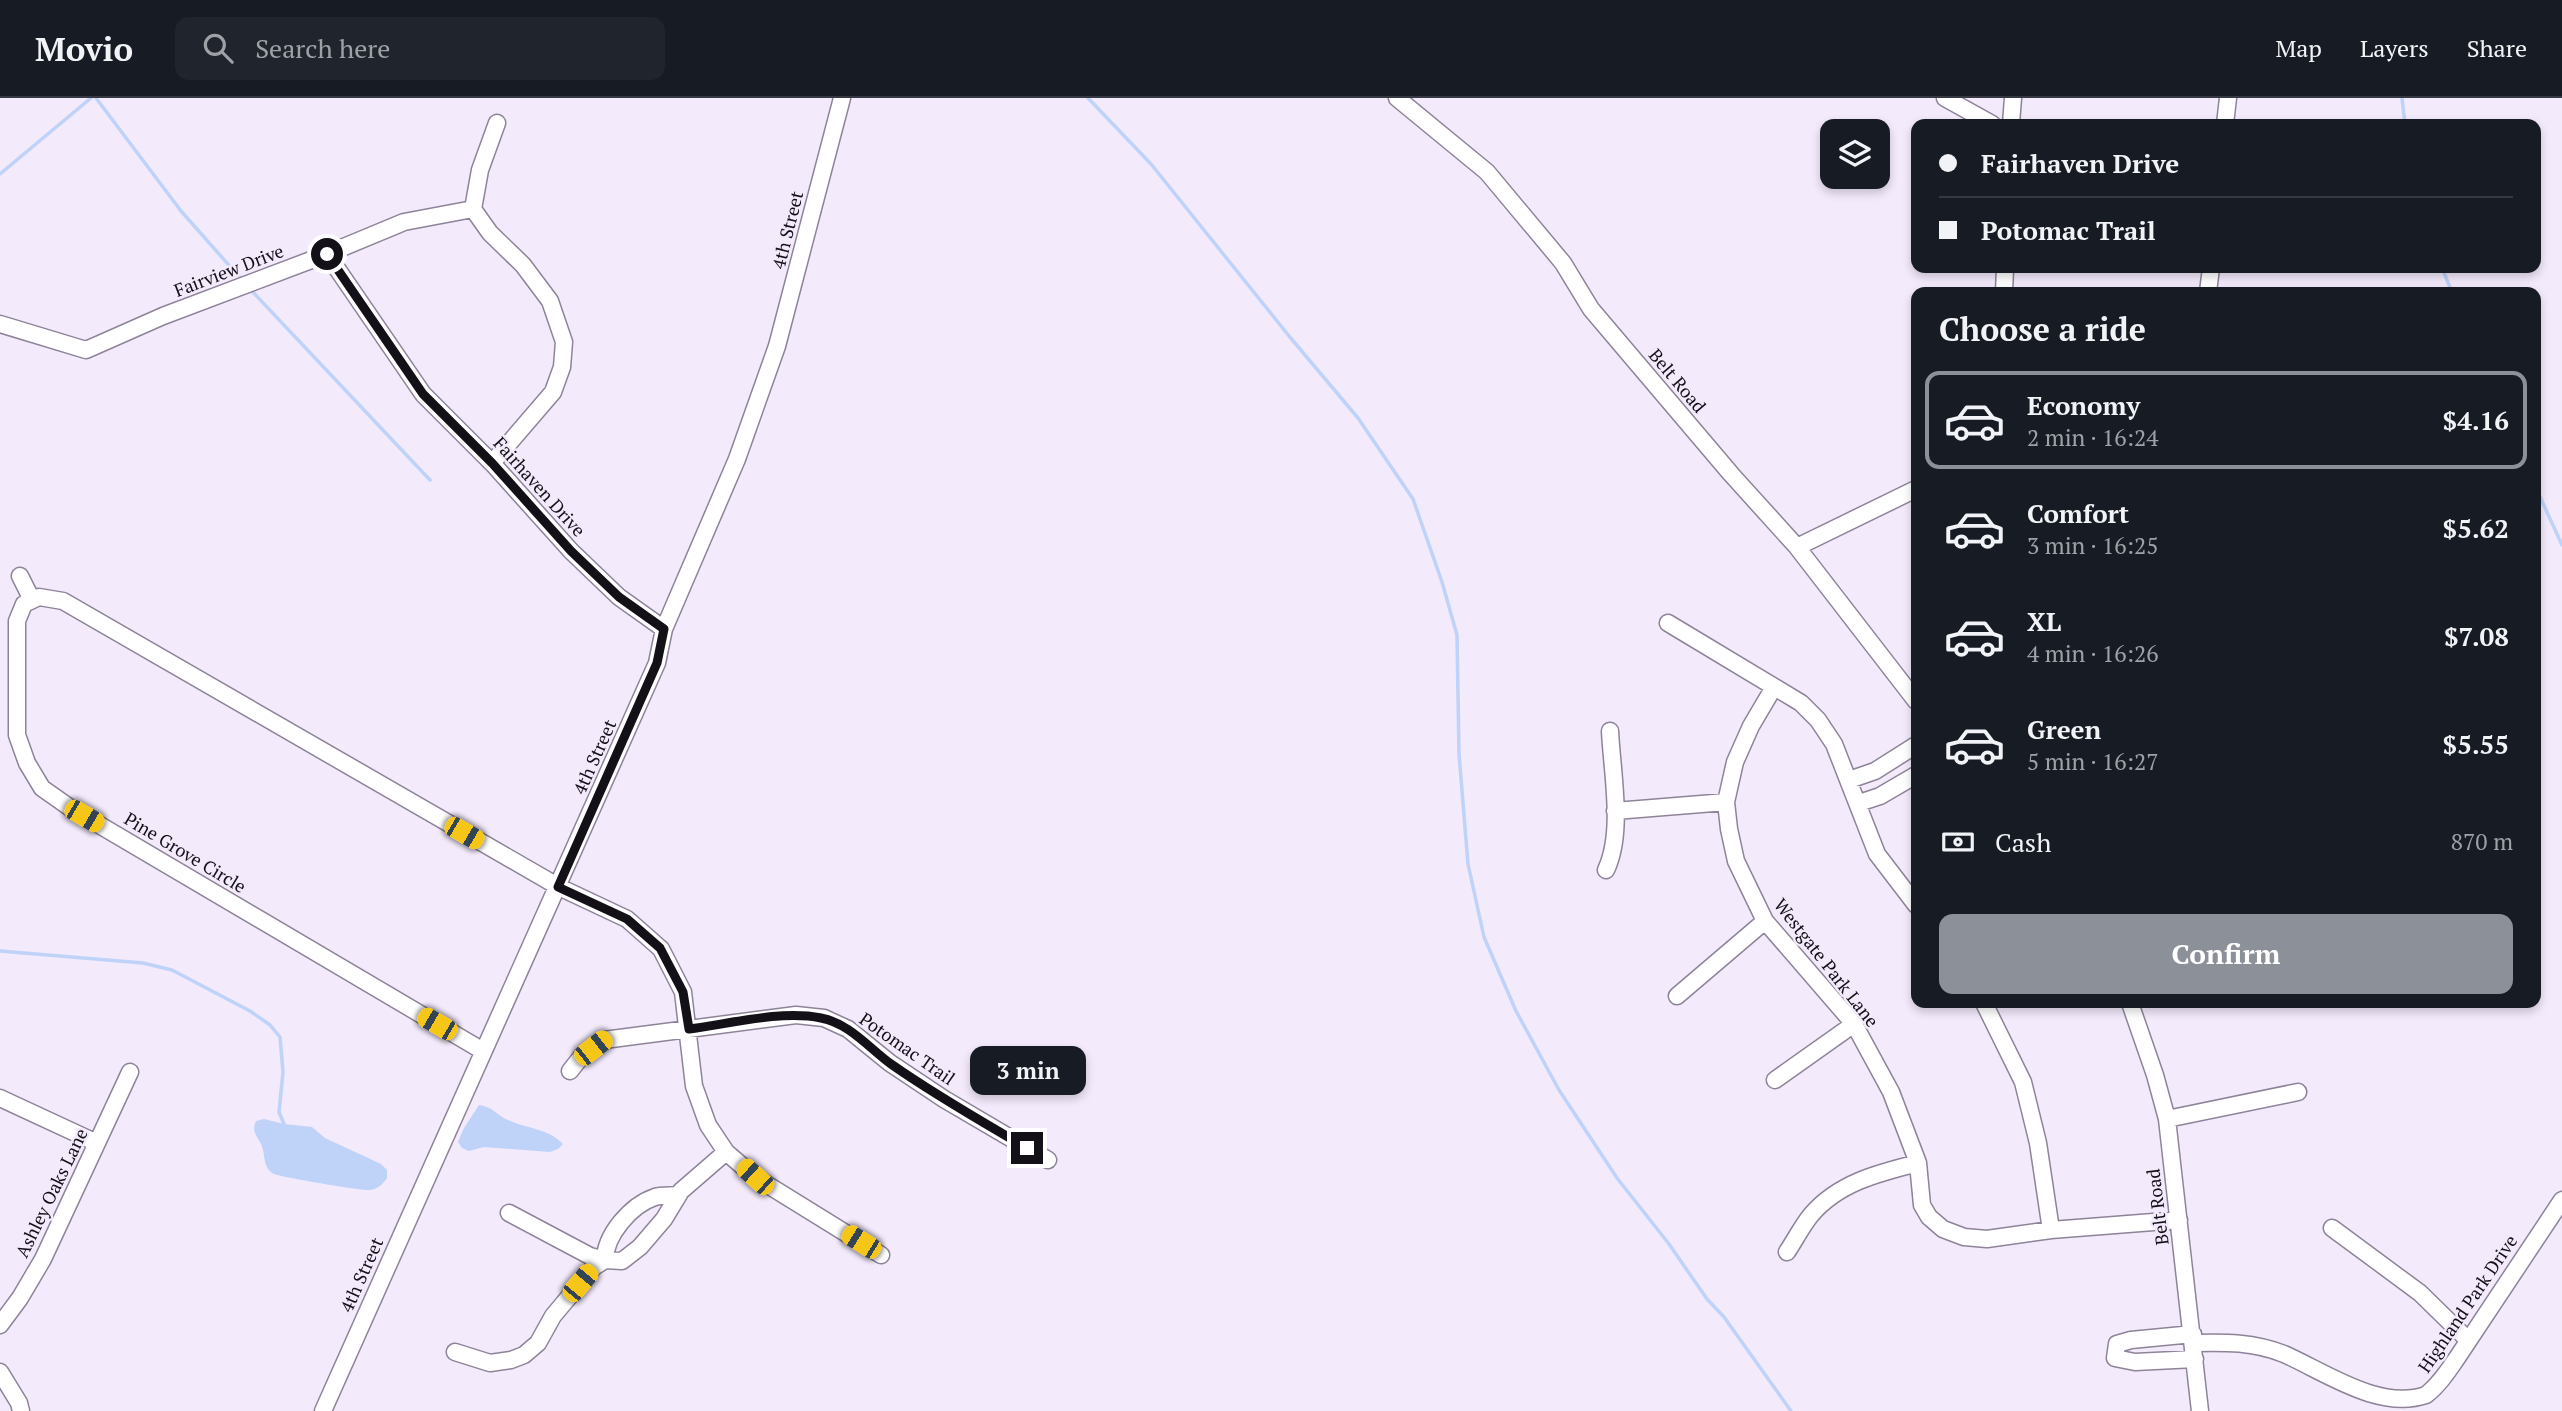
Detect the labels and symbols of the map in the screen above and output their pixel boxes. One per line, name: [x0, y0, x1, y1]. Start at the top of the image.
street label: 4th Street: [766, 188, 808, 271]
street label: Fairview Drive: [170, 238, 287, 302]
route start: [311, 238, 343, 270]
street label: Belt Road: [1644, 343, 1712, 417]
street label: Fairhaven Drive: [488, 431, 591, 541]
street label: 4th Street: [567, 715, 621, 798]
car: [61, 796, 108, 836]
street label: Pine Grove Circle: [120, 806, 251, 898]
car: [441, 813, 488, 853]
street label: Westgate Park Lane: [1769, 893, 1885, 1032]
car: [414, 1004, 461, 1044]
street label: Potomac Trail: [855, 1006, 960, 1090]
car: [570, 1027, 617, 1069]
callout: 3 min: [969, 1046, 1085, 1096]
street label: Ashley Oaks Lane: [9, 1124, 93, 1261]
route end: [1011, 1132, 1043, 1164]
car: [733, 1155, 778, 1199]
street label: Belt Road: [2140, 1168, 2174, 1247]
car: [838, 1222, 885, 1262]
street label: Highland Park Drive: [2412, 1230, 2522, 1377]
street label: 4th Street: [334, 1233, 388, 1316]
car: [559, 1260, 602, 1306]

